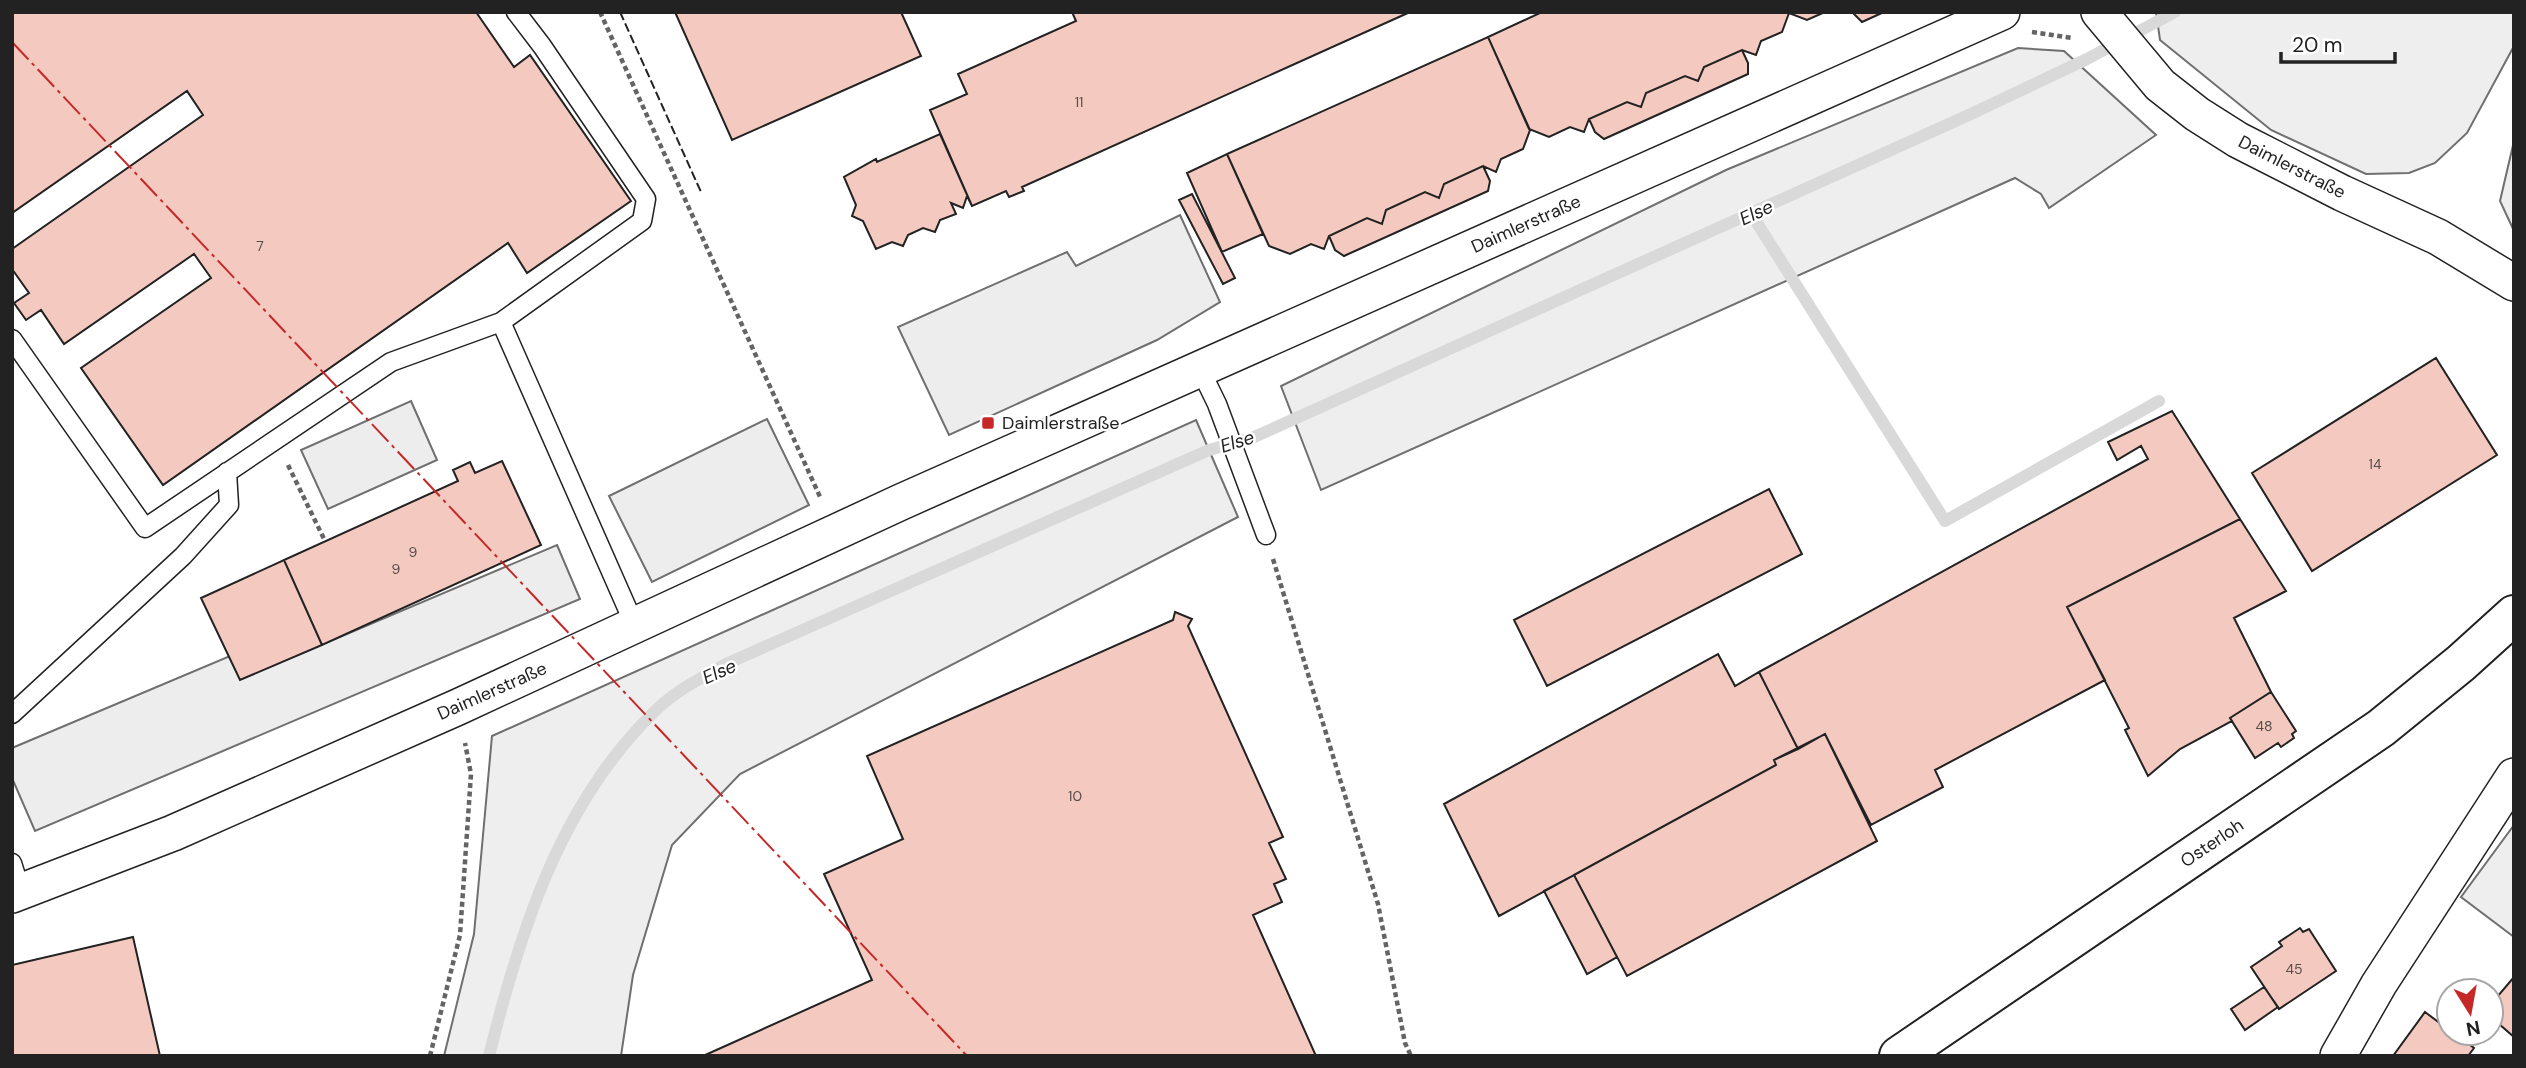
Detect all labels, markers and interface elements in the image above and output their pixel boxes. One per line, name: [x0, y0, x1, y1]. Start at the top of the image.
scale bar: [2281, 21, 2395, 65]
text: 20 m: [2292, 31, 2343, 59]
house number: 11: [1075, 93, 1083, 111]
street label: Daimlerstraße: [2234, 130, 2350, 204]
street label: Daimlerstraße: [1467, 189, 1585, 259]
water label: Else: [1735, 194, 1777, 231]
house number: 7: [256, 237, 264, 255]
place label: Daimlerstraße: [1002, 411, 1119, 435]
marker: Daimlerstraße: [980, 415, 996, 431]
water label: Else: [1217, 424, 1258, 459]
house number: 14: [2369, 455, 2382, 473]
house number: 9: [409, 543, 418, 561]
house number: 9: [392, 560, 401, 578]
water label: Else: [698, 653, 740, 690]
street label: Daimlerstraße: [433, 656, 551, 726]
house number: 48: [2255, 717, 2273, 735]
house number: 10: [1068, 787, 1082, 805]
street label: Osterloh: [2176, 813, 2248, 873]
house number: 45: [2285, 960, 2303, 978]
north arrow: [2435, 977, 2505, 1047]
text: N: [2464, 1015, 2482, 1042]

